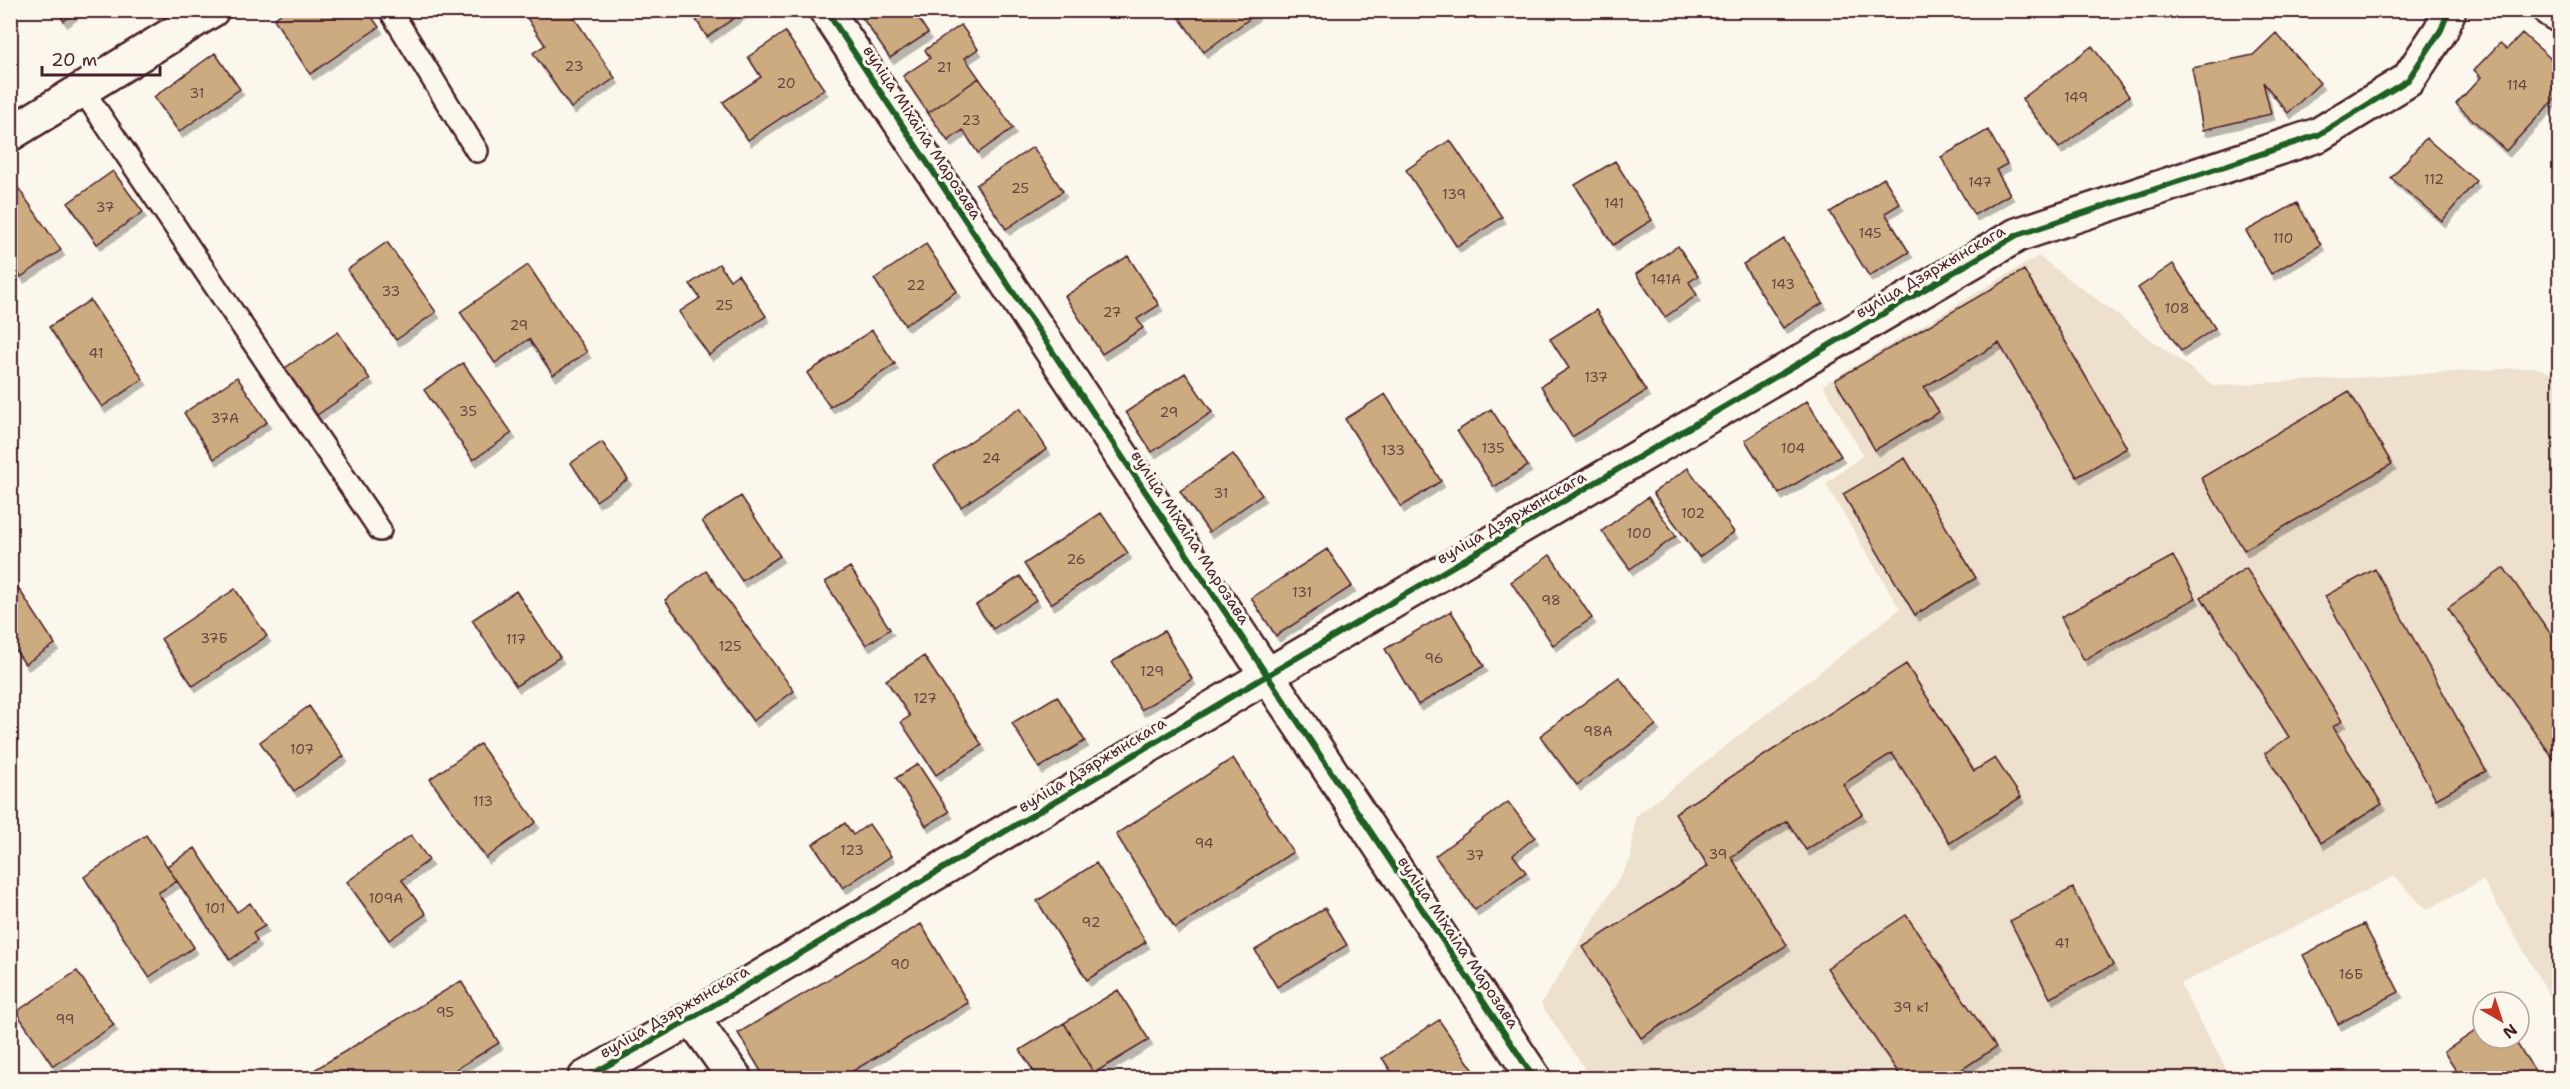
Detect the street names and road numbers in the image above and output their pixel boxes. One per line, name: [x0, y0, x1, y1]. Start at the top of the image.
street label: вуліца Міхаіла Марозава: [858, 41, 987, 223]
street label: вуліца Дзяржынскага: [1852, 220, 2009, 323]
street label: вуліца Міхаіла Марозава: [1126, 446, 1255, 628]
street label: вуліца Дзяржынскага: [1433, 466, 1590, 569]
street label: вуліца Дзяржынскага: [1014, 712, 1170, 817]
street label: вуліца Міхаіла Марозава: [1393, 852, 1524, 1033]
street label: вуліца Дзяржынскага: [596, 960, 753, 1063]

